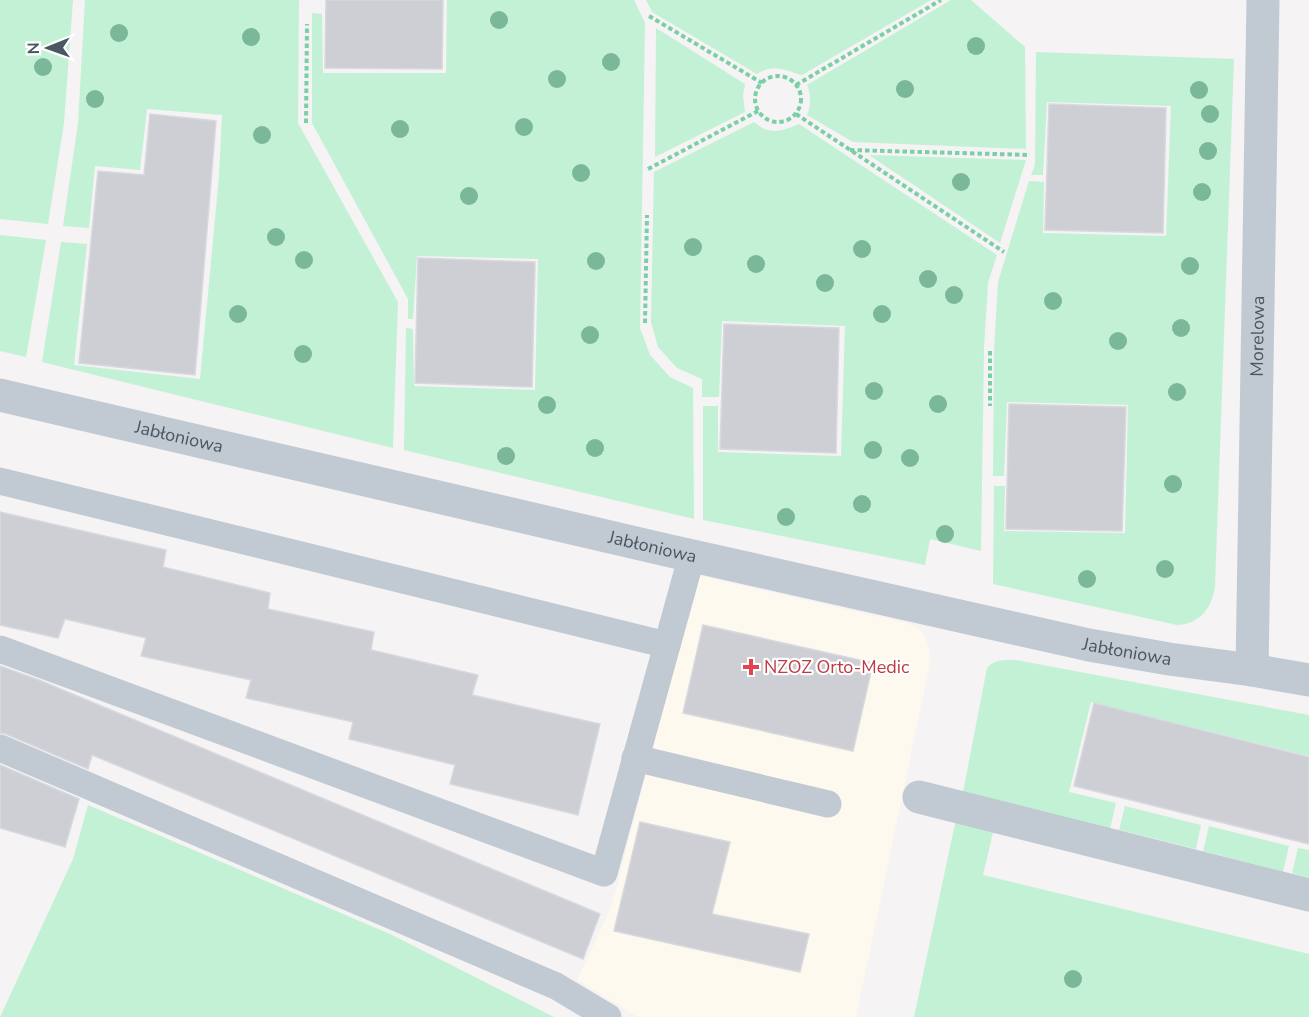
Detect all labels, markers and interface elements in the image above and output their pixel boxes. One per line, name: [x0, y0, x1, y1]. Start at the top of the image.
north arrow: [18, 18, 78, 78]
text: N: [23, 42, 45, 54]
street label: Morelowa: [1245, 295, 1270, 377]
street label: Jabłoniowa: [132, 415, 226, 459]
street label: Jabłoniowa: [605, 525, 699, 569]
street label: Jabłoniowa: [1079, 632, 1173, 671]
place label: NZOZ Orto-Medic: [764, 655, 909, 679]
marker: NZOZ Orto-Medic: [742, 658, 760, 676]

